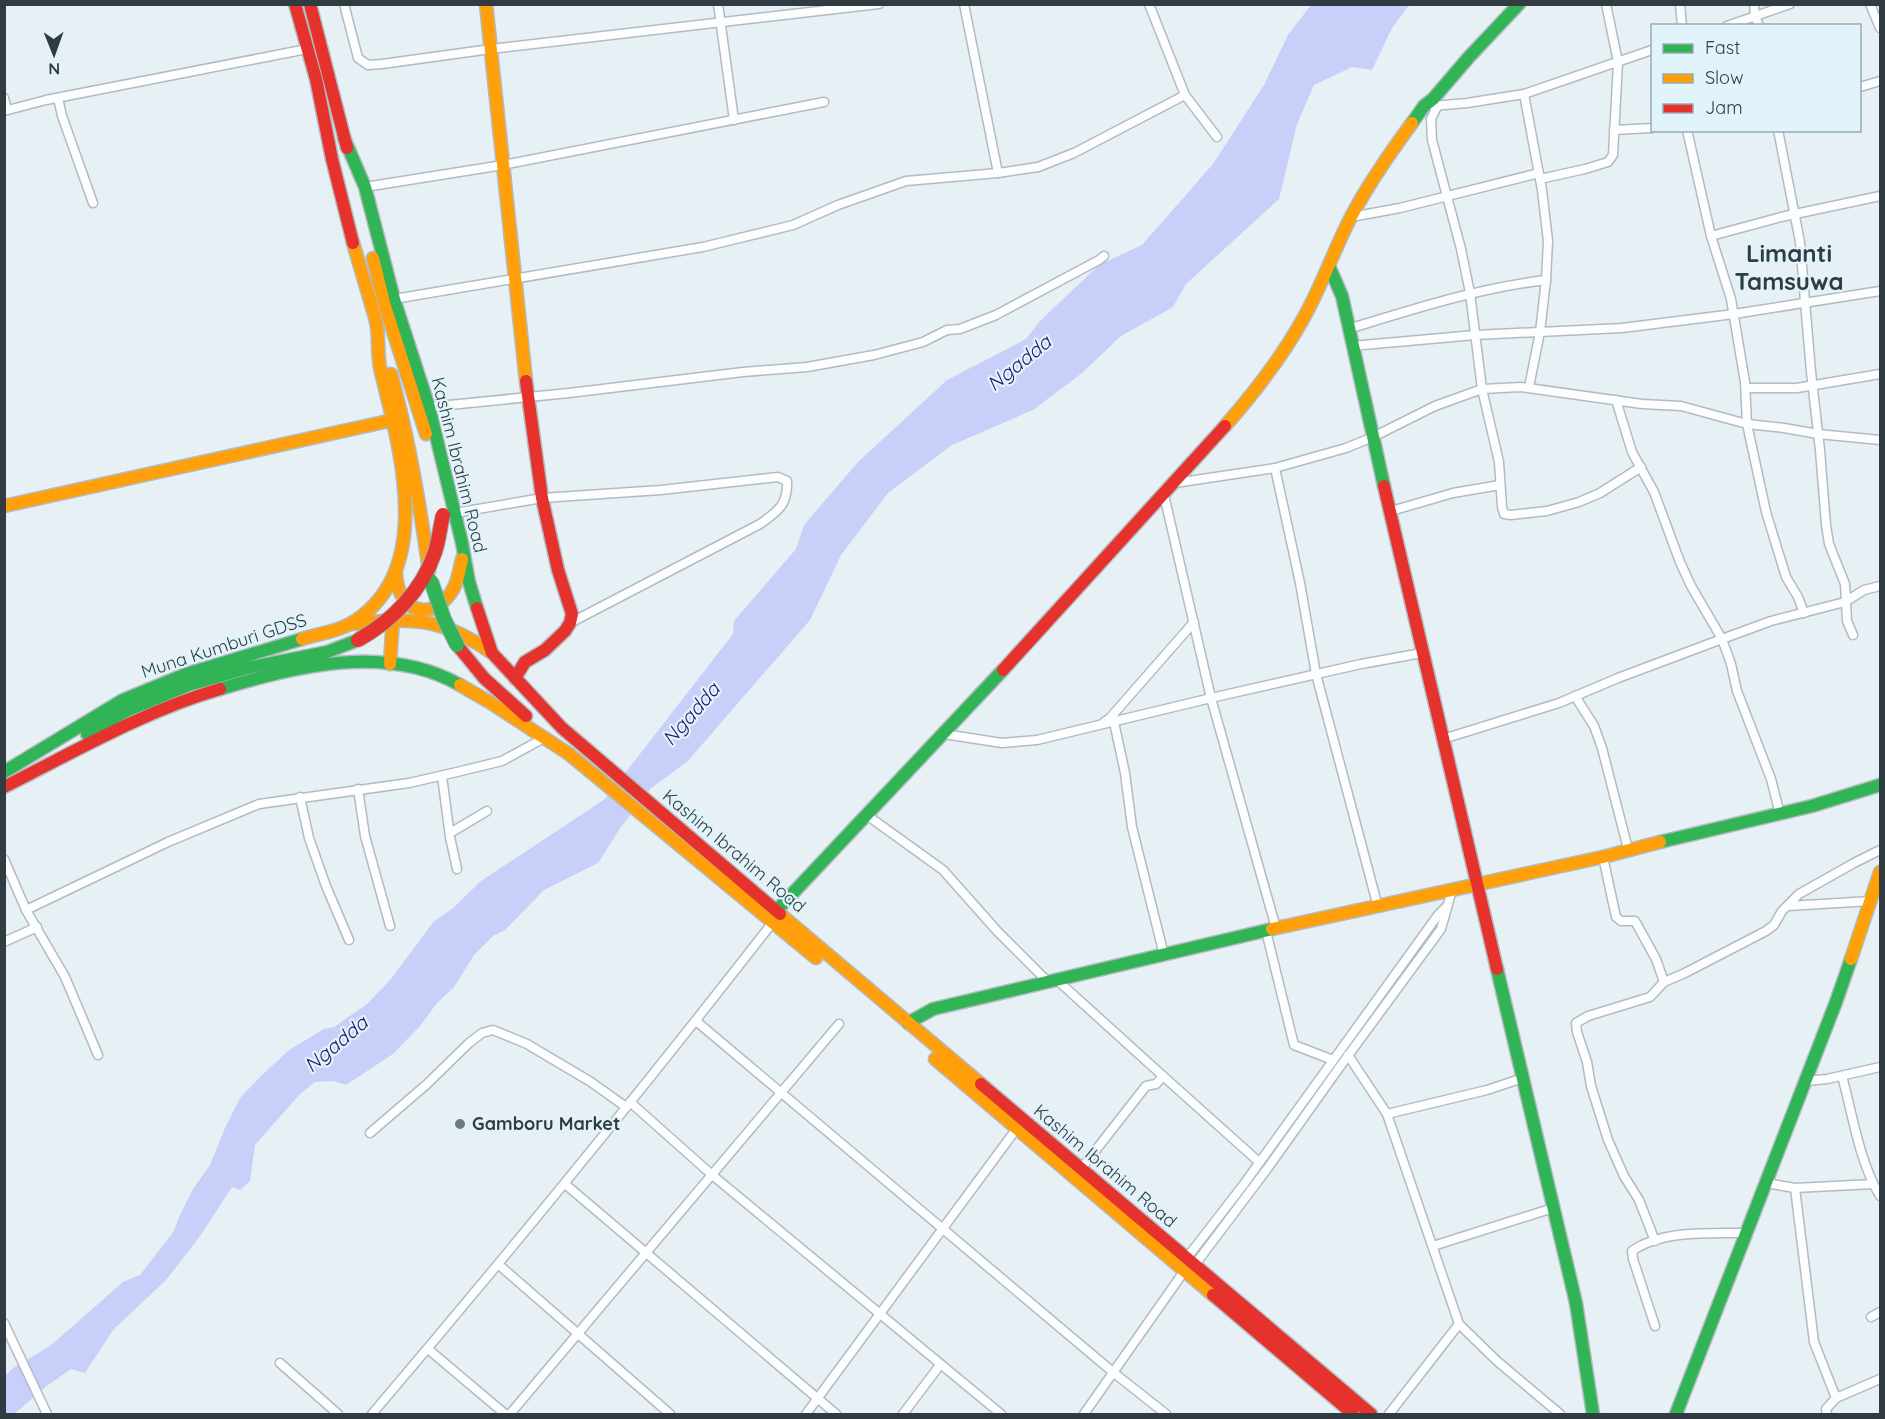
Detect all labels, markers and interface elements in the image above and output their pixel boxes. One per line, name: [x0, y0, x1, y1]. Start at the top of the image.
north arrow: [24, 24, 84, 84]
legend: [1651, 24, 1861, 132]
text: Fast: [1705, 36, 1740, 59]
text: N: [48, 59, 60, 79]
text: Slow: [1705, 66, 1743, 89]
text: Jam: [1705, 96, 1743, 119]
district label: Limanti Tamsuwa: [1734, 238, 1844, 296]
water label: Ngadda: [982, 328, 1057, 396]
street label: Kashim Ibrahim Road: [427, 375, 492, 555]
street label: Muna Kumburi GDSS: [138, 608, 309, 683]
water label: Ngadda: [656, 676, 726, 750]
street label: Kashim Ibrahim Road: [658, 784, 811, 917]
water label: Ngadda: [299, 1009, 374, 1077]
street label: Kashim Ibrahim Road: [1029, 1099, 1182, 1232]
place label: Gamboru Market: [472, 1112, 620, 1135]
marker: Gamboru Market: [453, 1117, 467, 1131]

